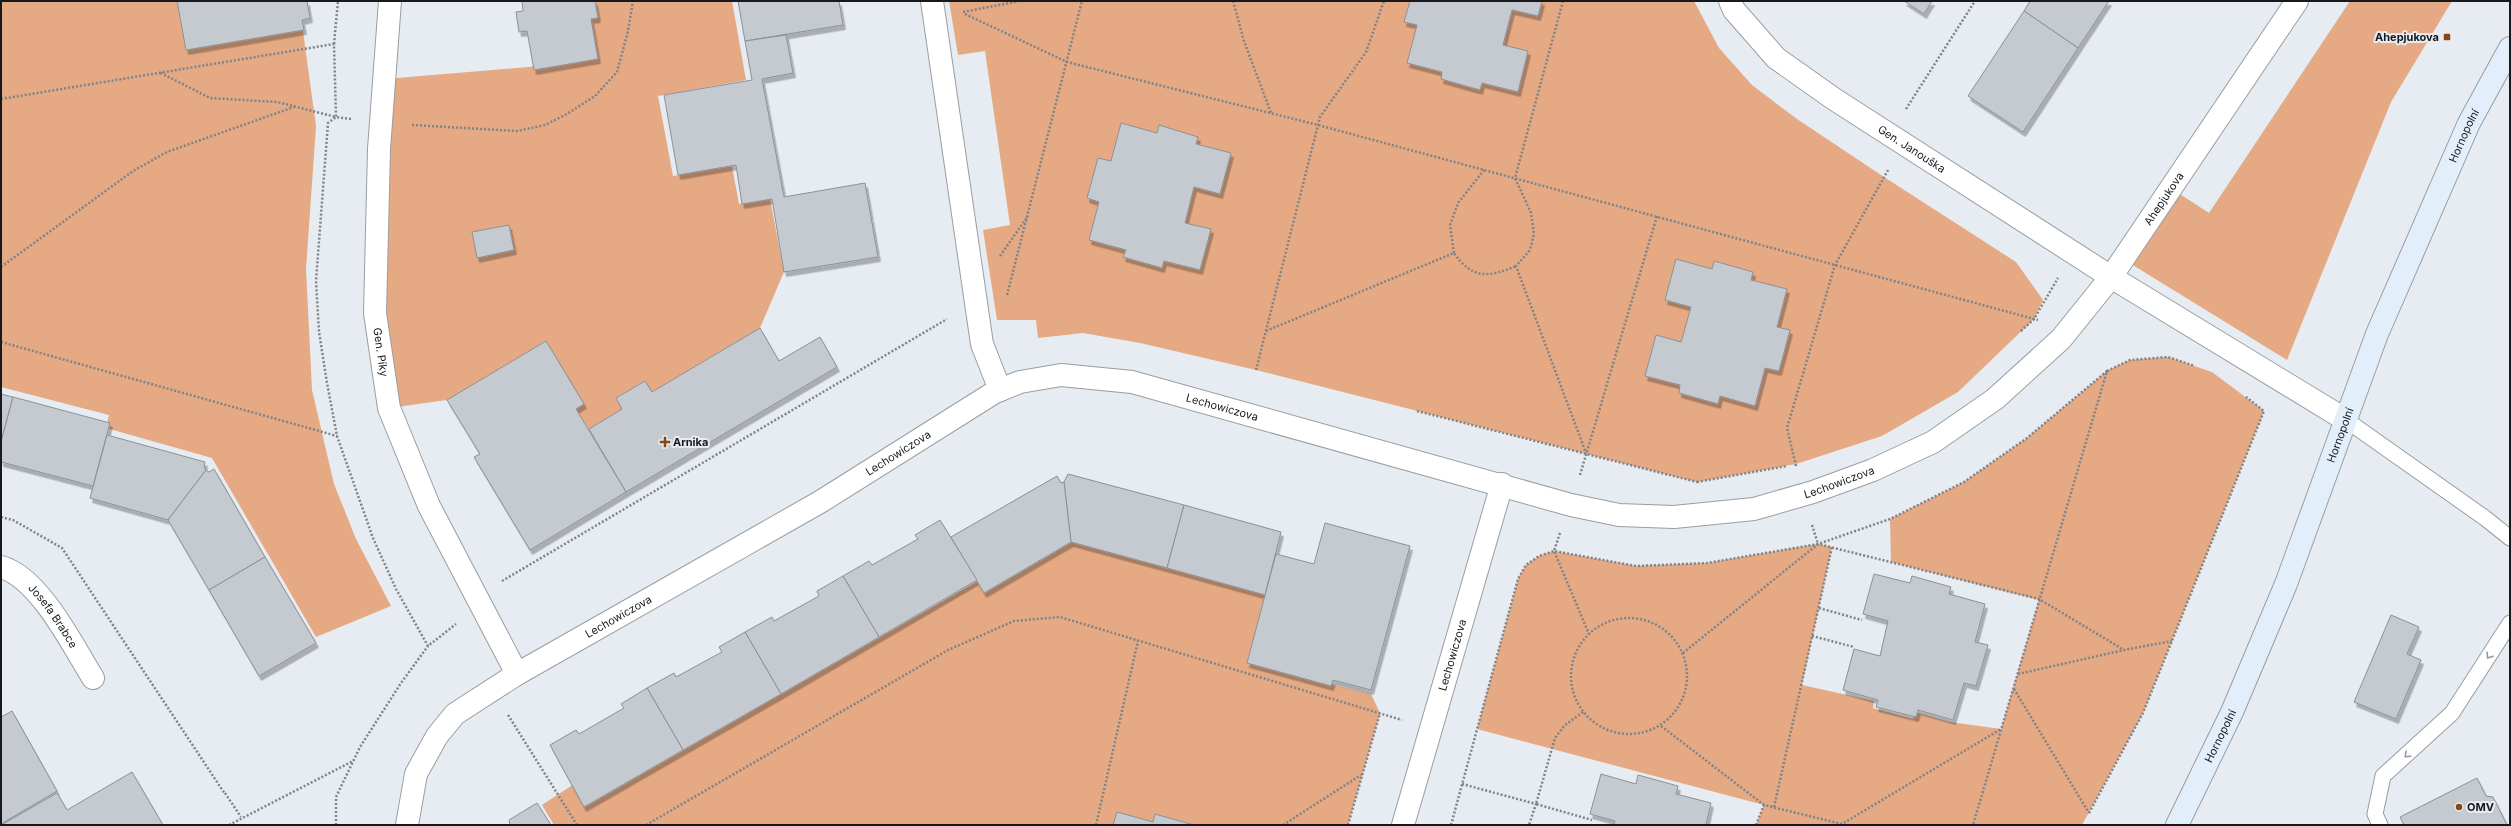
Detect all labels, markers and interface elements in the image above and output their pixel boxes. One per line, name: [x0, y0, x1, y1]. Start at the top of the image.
place label: Ahepjukova: [2375, 30, 2439, 44]
marker: Ahepjukova: [2442, 32, 2452, 42]
street label: Hornopolní: [2446, 106, 2482, 165]
street label: Gen. Janouška: [1875, 122, 1948, 176]
street label: Ahepjukova: [2141, 170, 2187, 228]
street label: Gen. Píky: [370, 327, 391, 378]
street label: Lechowiczova: [1184, 390, 1260, 424]
street label: Hornopolní: [2324, 405, 2357, 465]
street label: Lechowiczova: [863, 427, 933, 479]
place label: Arnika: [673, 435, 708, 449]
marker: Arnika: [660, 437, 670, 447]
street label: Lechowiczova: [1802, 463, 1876, 501]
street label: Josefa Brabce: [25, 581, 81, 650]
street label: Lechowiczova: [583, 592, 654, 641]
street label: Lechowiczova: [1435, 617, 1469, 693]
one-way arrow: [2486, 652, 2494, 659]
street label: Hornopolní: [2201, 707, 2239, 765]
one-way arrow: [2404, 751, 2411, 758]
place label: OMV: [2467, 800, 2494, 814]
marker: OMV: [2454, 802, 2464, 812]

